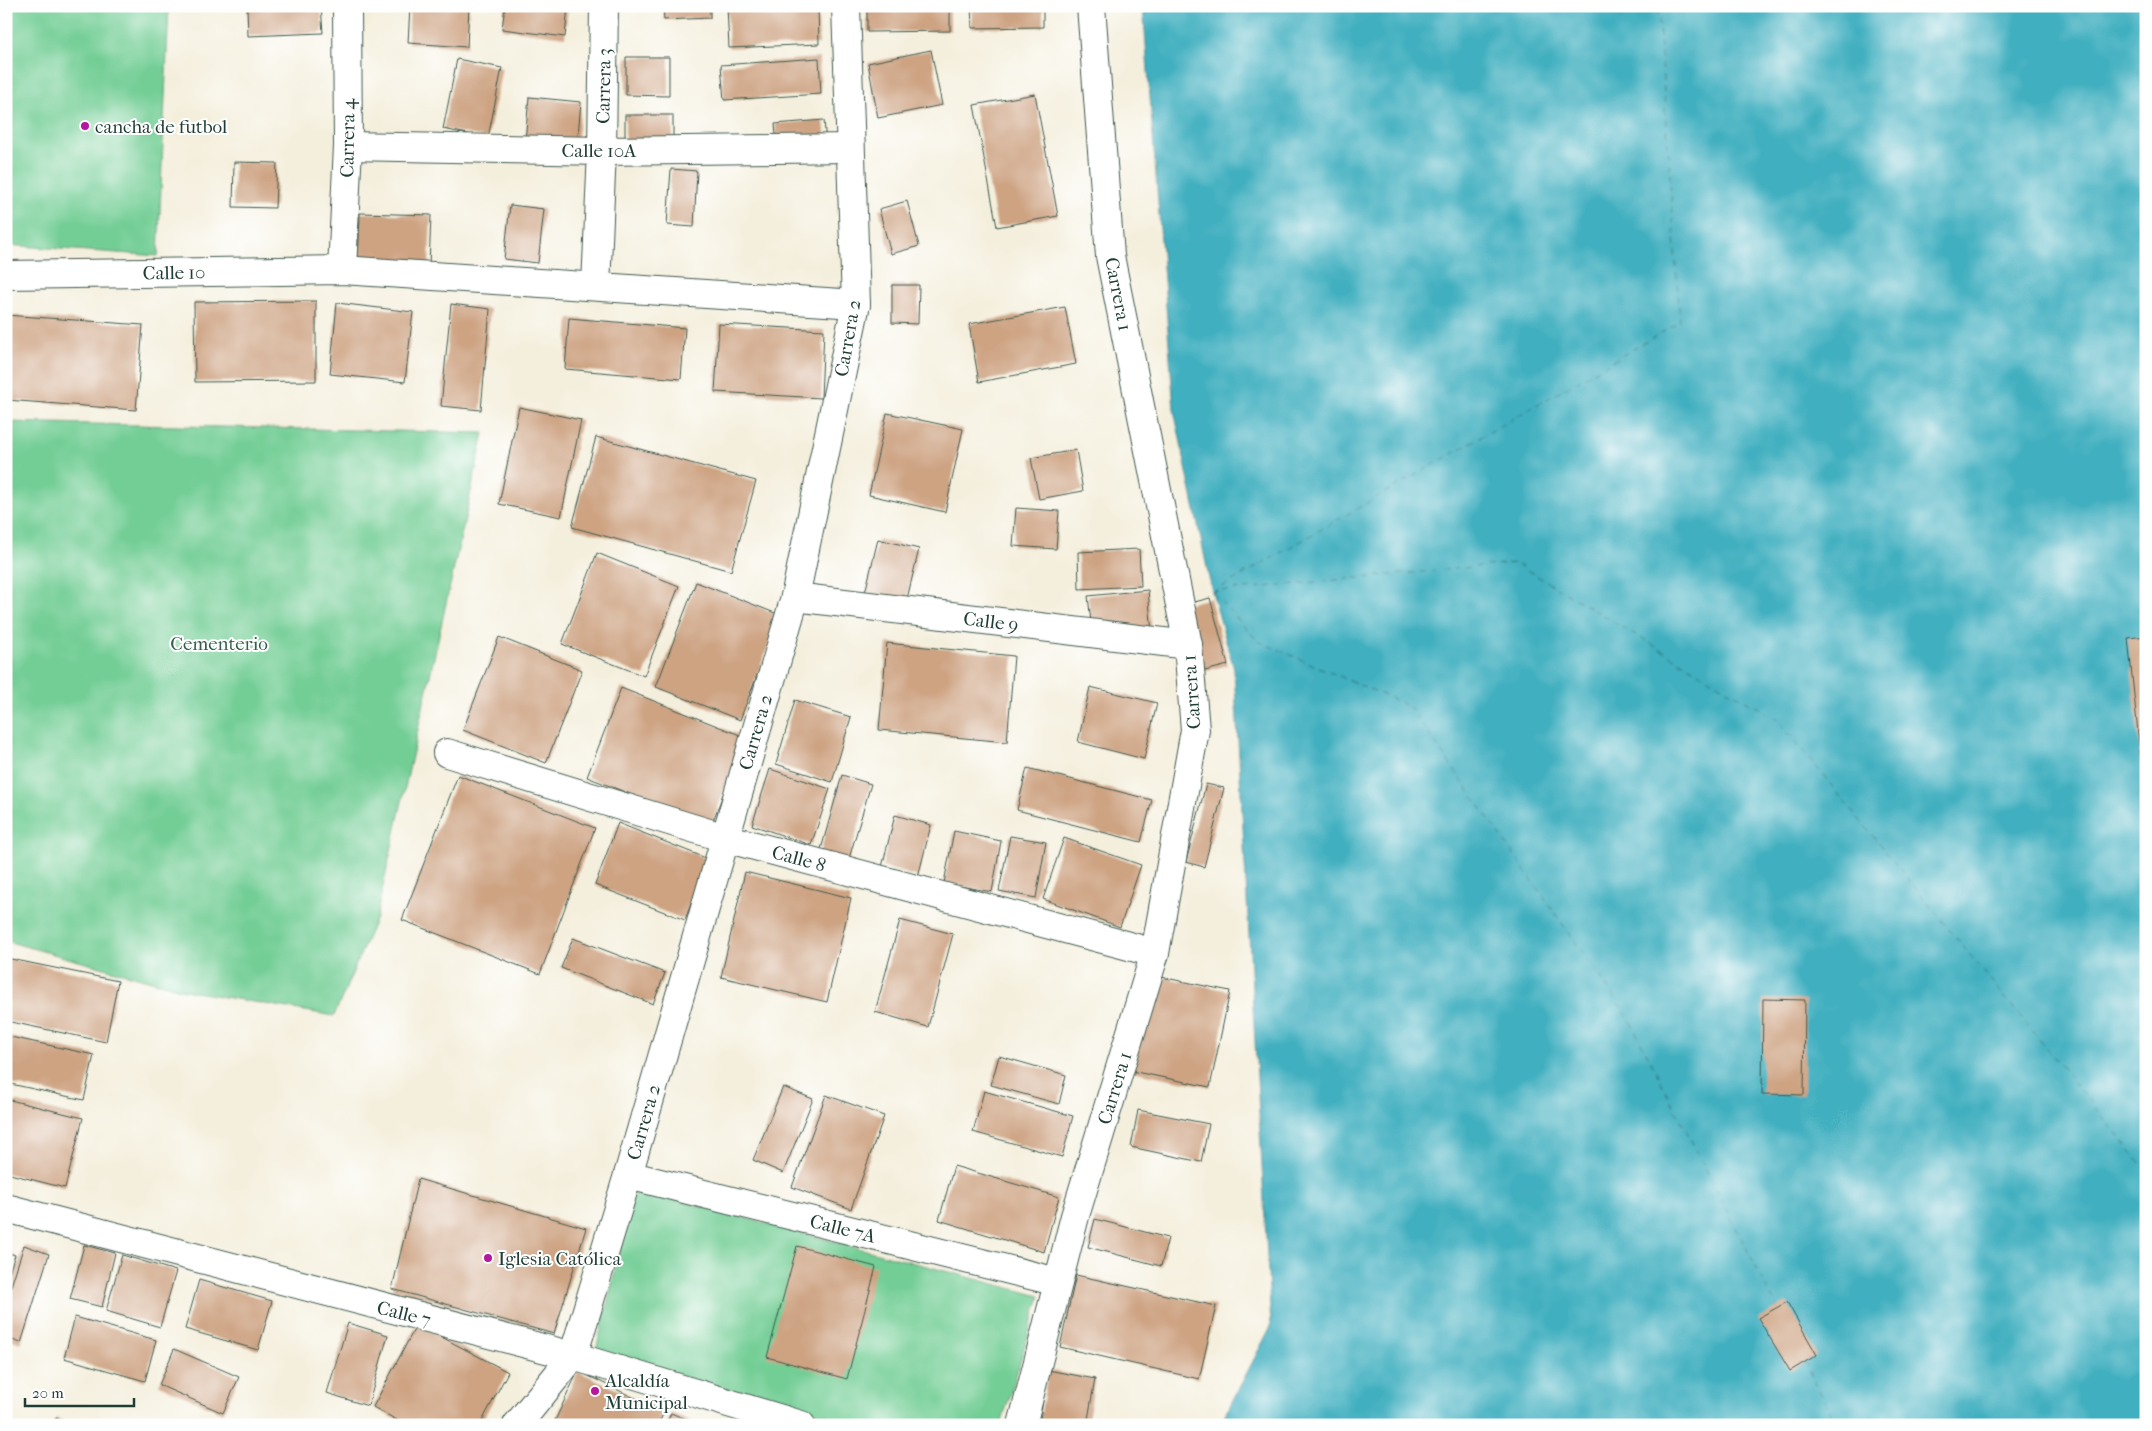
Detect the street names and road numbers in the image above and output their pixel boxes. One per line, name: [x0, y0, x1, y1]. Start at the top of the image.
street label: Carrera 3: [592, 48, 616, 124]
street label: Carrera 4: [336, 97, 360, 178]
street label: Calle 10A: [562, 140, 637, 162]
street label: Carrera 1: [1100, 255, 1136, 333]
street label: Calle 10: [143, 261, 205, 285]
street label: Carrera 2: [830, 298, 866, 378]
street label: Calle 9: [962, 608, 1020, 636]
street label: Carrera 1: [1178, 654, 1206, 730]
street label: Carrera 2: [735, 692, 777, 773]
street label: Calle 8: [769, 841, 828, 877]
street label: Carrera 1: [1094, 1049, 1136, 1127]
street label: Carrera 2: [623, 1082, 665, 1163]
street label: Calle 7A: [808, 1210, 879, 1248]
street label: Calle 7: [375, 1297, 433, 1331]

